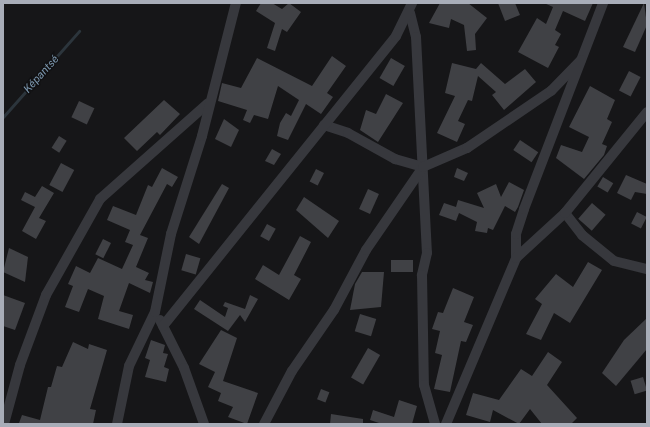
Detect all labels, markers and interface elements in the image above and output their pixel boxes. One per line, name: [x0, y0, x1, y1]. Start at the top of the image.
water label: Képantsé: [21, 52, 61, 96]

